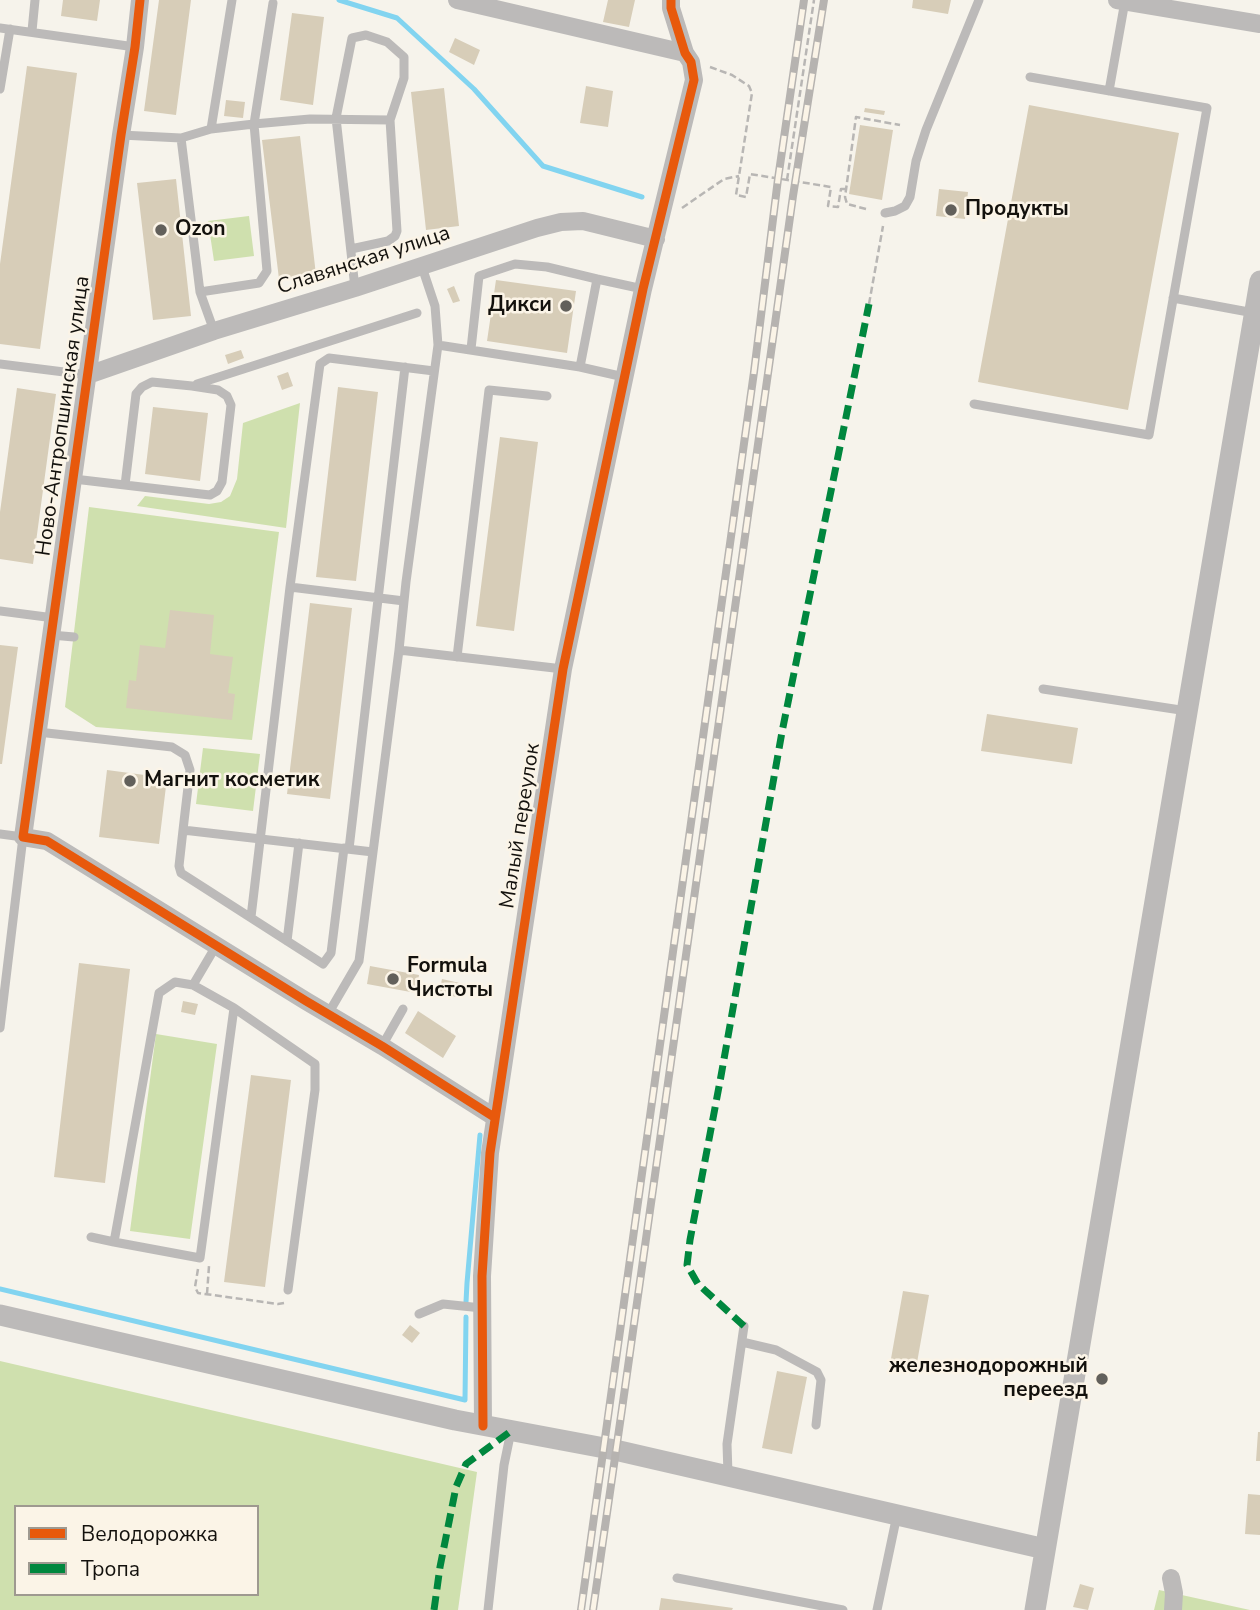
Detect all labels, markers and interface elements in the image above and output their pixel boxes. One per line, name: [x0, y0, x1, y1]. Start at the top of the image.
place label: Продукты: [965, 197, 1069, 223]
marker: Продукты: [943, 202, 959, 218]
place label: Ozon: [175, 217, 226, 243]
street label: Славянская улица: [274, 221, 454, 301]
marker: Ozon: [153, 222, 169, 238]
street label: Ново-Антропшинская улица: [32, 274, 96, 558]
place label: Дикси: [488, 293, 552, 319]
marker: Дикси: [558, 298, 574, 314]
street label: Малый переулок: [495, 742, 547, 910]
place label: Магнит косметик: [144, 768, 319, 794]
marker: Магнит косметик: [122, 773, 138, 789]
place label: Formula Чистоты: [407, 954, 493, 1004]
marker: Formula Чистоты: [385, 971, 401, 987]
place label: железнодорожный переезд: [889, 1354, 1088, 1404]
marker: железнодорожный переезд: [1094, 1371, 1110, 1387]
legend: [14, 1505, 259, 1596]
text: Велодорожка: [81, 1520, 218, 1548]
text: Тропа: [81, 1555, 140, 1583]

